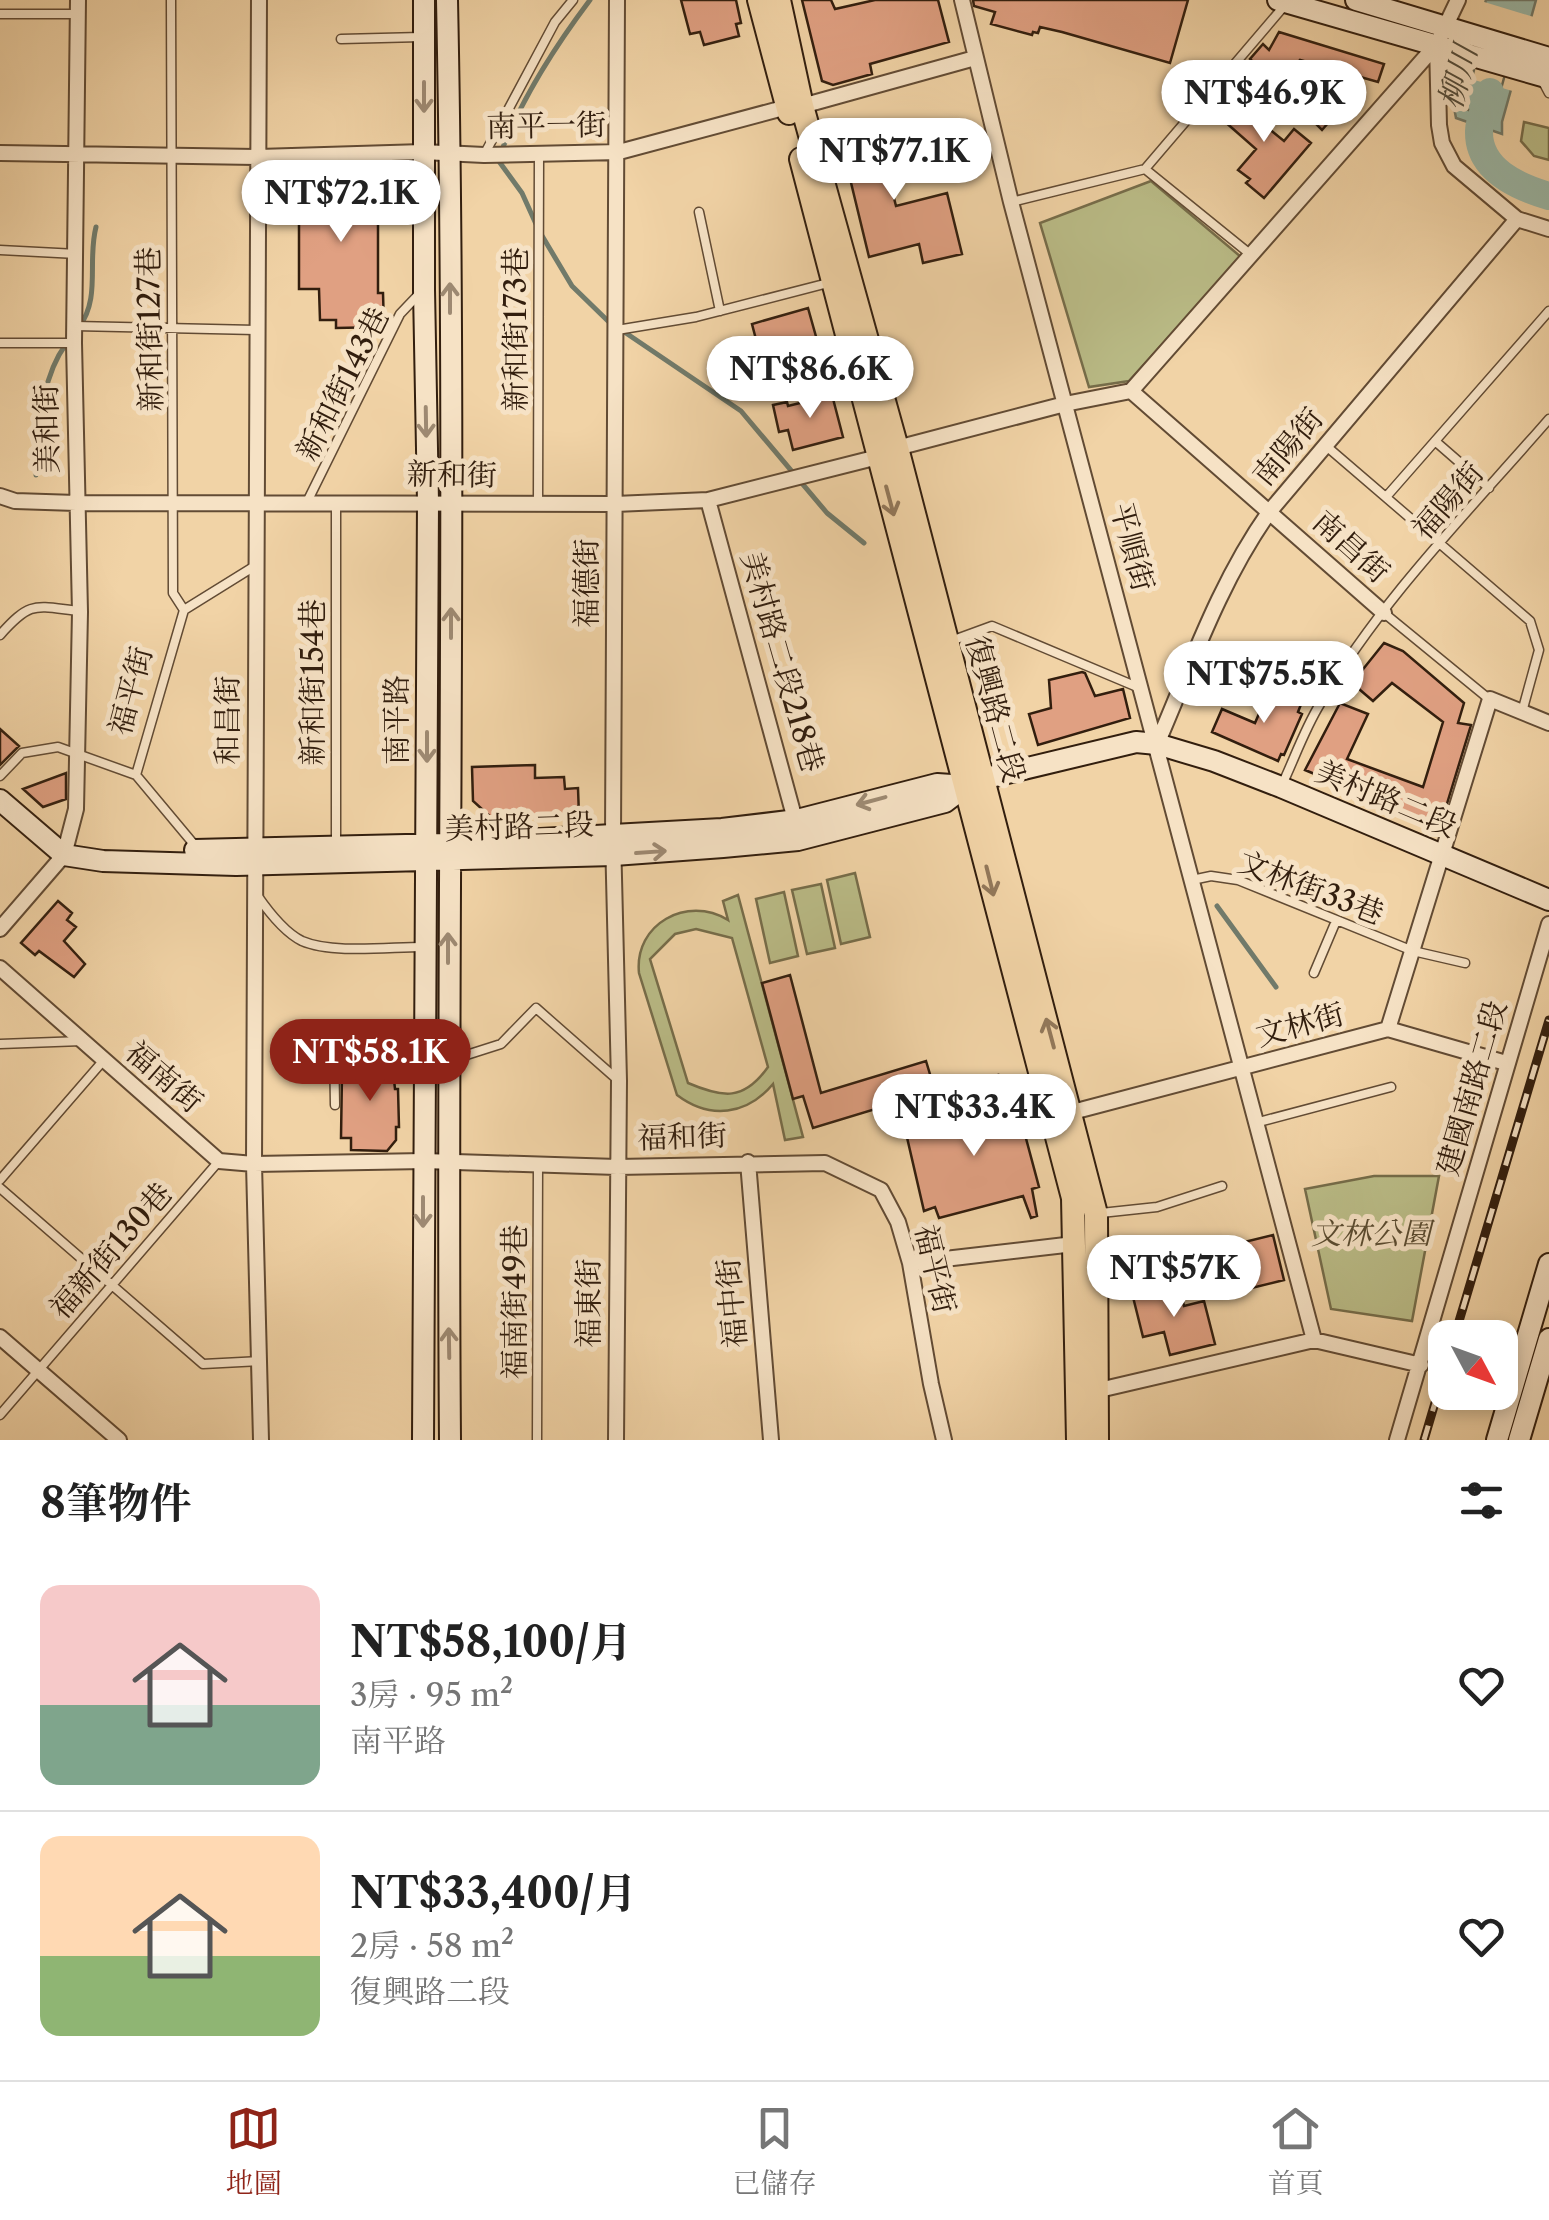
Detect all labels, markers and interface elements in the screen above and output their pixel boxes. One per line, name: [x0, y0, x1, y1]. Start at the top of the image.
water label: 柳川: [1430, 38, 1485, 113]
pin: NT$46.9K: [1161, 60, 1367, 145]
text: NT$46.9K: [1183, 73, 1345, 112]
one-way arrow: [414, 80, 434, 113]
street label: 南平一街: [486, 106, 606, 145]
pin: NT$77.1K: [791, 118, 997, 203]
text: NT$77.1K: [819, 131, 969, 170]
pin: NT$72.1K: [238, 160, 444, 245]
text: NT$72.1K: [264, 173, 418, 212]
street label: 新和街127巷: [130, 246, 169, 412]
street label: 新和街173巷: [497, 247, 534, 411]
one-way arrow: [440, 282, 460, 314]
street label: 新和街143巷: [288, 301, 397, 466]
pin: NT$86.6K: [707, 336, 913, 421]
text: NT$86.6K: [729, 349, 891, 388]
street label: 美和街: [27, 384, 66, 474]
street label: 南陽街: [1245, 400, 1331, 493]
one-way arrow: [417, 406, 436, 438]
street label: 新和街: [407, 455, 497, 494]
street label: 福陽街: [1404, 455, 1491, 547]
one-way arrow: [881, 485, 900, 516]
street label: 平順街: [1103, 499, 1162, 595]
street label: 南昌街: [1306, 503, 1397, 590]
street label: 福德街: [568, 538, 605, 628]
street label: 美村路二段218巷: [733, 547, 832, 776]
street label: 新和街154巷: [294, 599, 331, 765]
one-way arrow: [442, 607, 460, 640]
street label: 復興路二段: [958, 632, 1033, 786]
pin: NT$75.5K: [1161, 641, 1367, 726]
street label: 福平街: [101, 643, 160, 739]
text: NT$75.5K: [1186, 654, 1342, 693]
street label: 和昌街: [209, 675, 246, 765]
street label: 南平路: [378, 675, 415, 765]
one-way arrow: [417, 731, 436, 763]
street label: 美村路二段: [1310, 752, 1462, 845]
one-way arrow: [855, 793, 887, 812]
street label: 美村路二段: [443, 805, 595, 848]
one-way arrow: [634, 842, 666, 861]
street label: 文林街33巷: [1233, 843, 1389, 932]
one-way arrow: [981, 865, 1000, 896]
one-way arrow: [438, 932, 458, 964]
street label: 文林街: [1252, 995, 1348, 1054]
street label: 建國南路二段: [1429, 996, 1514, 1179]
one-way arrow: [1040, 1018, 1059, 1049]
pin: NT$58.1K: [267, 1019, 473, 1104]
text: NT$58.1K: [292, 1032, 448, 1071]
street label: 福南街: [118, 1033, 210, 1120]
pin: NT$33.4K: [871, 1074, 1077, 1159]
text: NT$33.4K: [894, 1087, 1054, 1126]
street label: 福和街: [636, 1116, 728, 1157]
street label: 福新街130巷: [42, 1175, 180, 1326]
one-way arrow: [414, 1196, 432, 1228]
park label: 文林公園: [1311, 1215, 1435, 1252]
street label: 福平街: [907, 1221, 964, 1317]
street label: 福南街49巷: [496, 1225, 533, 1379]
pin: NT$57K: [1093, 1235, 1255, 1320]
text: NT$57K: [1109, 1248, 1239, 1287]
street label: 福中街: [709, 1257, 754, 1349]
street label: 福東街: [570, 1258, 607, 1348]
north arrow: [1428, 1320, 1518, 1410]
map controls: [1428, 1320, 1518, 1410]
one-way arrow: [440, 1327, 458, 1360]
icon: filters: [1454, 1473, 1509, 1528]
text: 8筆物件: [40, 1477, 192, 1529]
text: NT$58,100/月: [350, 1616, 632, 1668]
icon: home: [120, 1625, 240, 1745]
icon: heart: [1454, 1658, 1509, 1713]
text: 3房 · 95 m²: [350, 1675, 513, 1714]
text: 南平路: [350, 1721, 446, 1760]
text: NT$33,400/月: [350, 1867, 637, 1919]
icon: home: [120, 1876, 240, 1996]
icon: heart: [1454, 1909, 1509, 1964]
text: 2房 · 58 m²: [350, 1926, 514, 1965]
text: 復興路二段: [350, 1972, 510, 2011]
tab: 地圖: [225, 2101, 282, 2201]
tab: 已儲存: [732, 2101, 817, 2201]
tab: 首頁: [1267, 2101, 1324, 2201]

